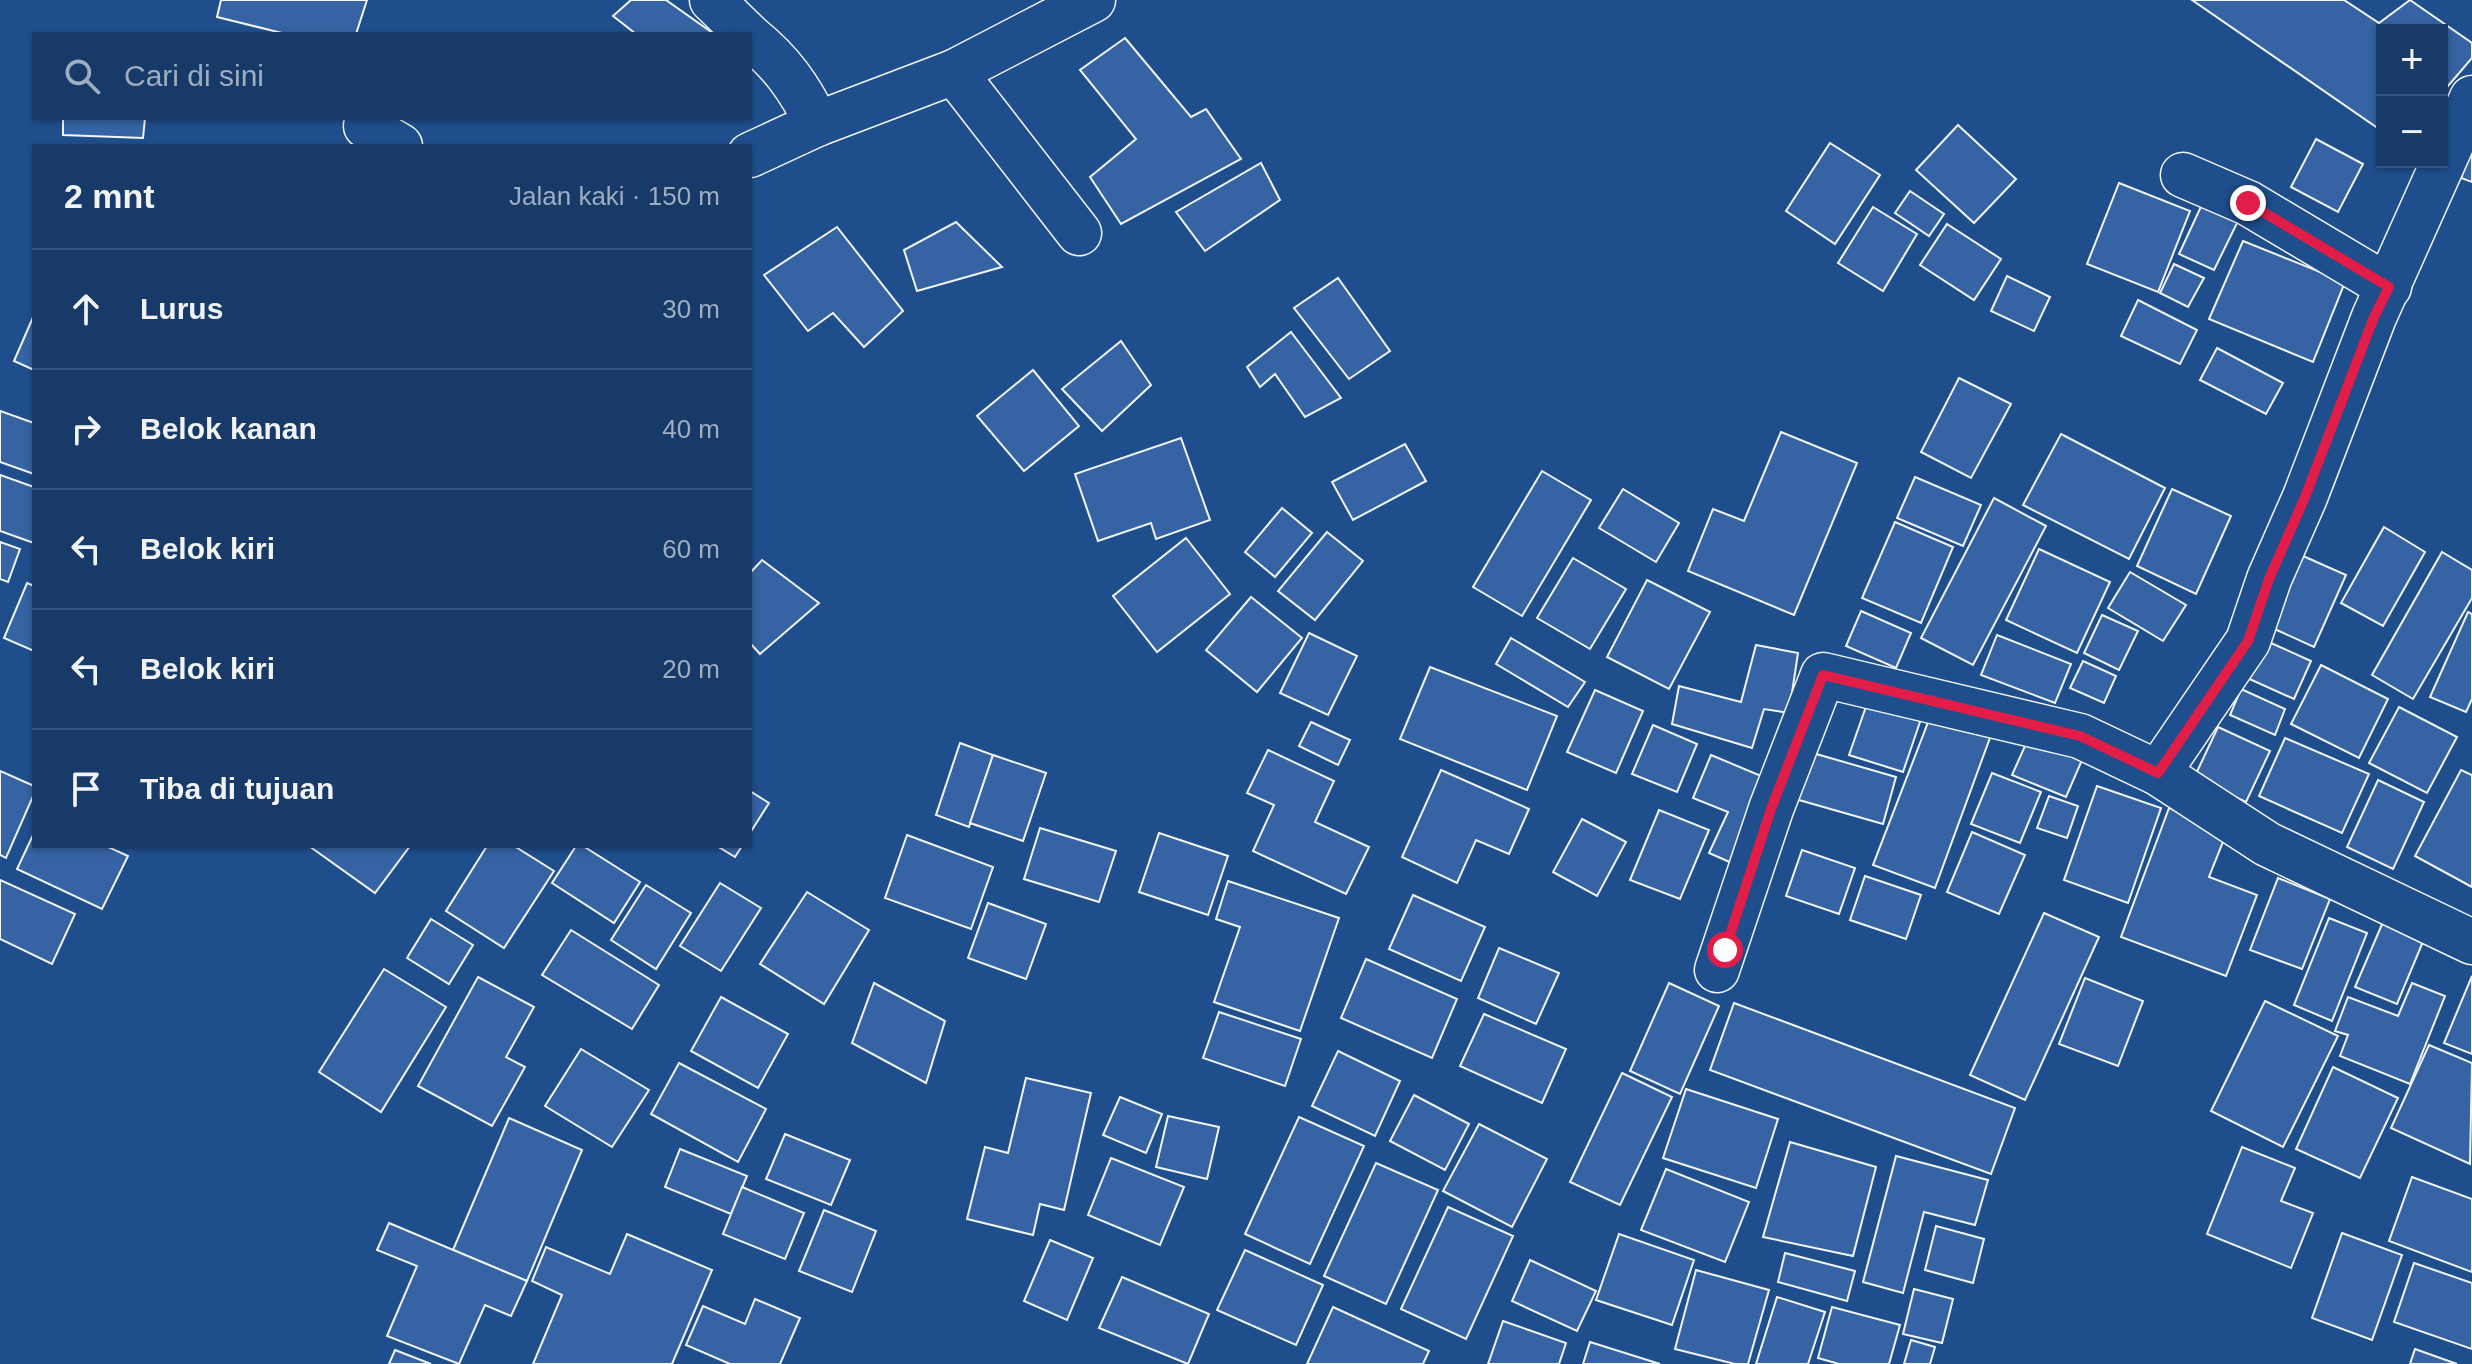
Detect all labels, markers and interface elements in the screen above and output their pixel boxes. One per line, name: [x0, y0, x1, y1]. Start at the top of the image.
map controls: [2376, 24, 2448, 168]
button: +: [2376, 24, 2448, 96]
search box: [32, 32, 752, 120]
icon: search: [60, 54, 104, 98]
text: Cari di sini: [124, 59, 264, 92]
button: −: [2376, 96, 2448, 168]
text: 2 mnt: [64, 177, 155, 215]
text: Jalan kaki · 150 m: [509, 181, 720, 211]
route end: [2230, 185, 2266, 221]
icon: ahead: [64, 287, 108, 331]
text: Lurus: [140, 292, 223, 325]
text: 30 m: [662, 294, 720, 324]
icon: right: [64, 407, 108, 451]
text: Belok kanan: [140, 412, 317, 445]
text: 40 m: [662, 414, 720, 444]
icon: left: [64, 527, 108, 571]
text: Belok kiri: [140, 532, 275, 565]
text: 60 m: [662, 534, 720, 564]
icon: left: [64, 647, 108, 691]
text: Belok kiri: [140, 652, 275, 685]
text: 20 m: [662, 654, 720, 684]
icon: arrive: [64, 767, 108, 811]
text: Tiba di tujuan: [140, 772, 334, 805]
route start: [1707, 932, 1743, 968]

